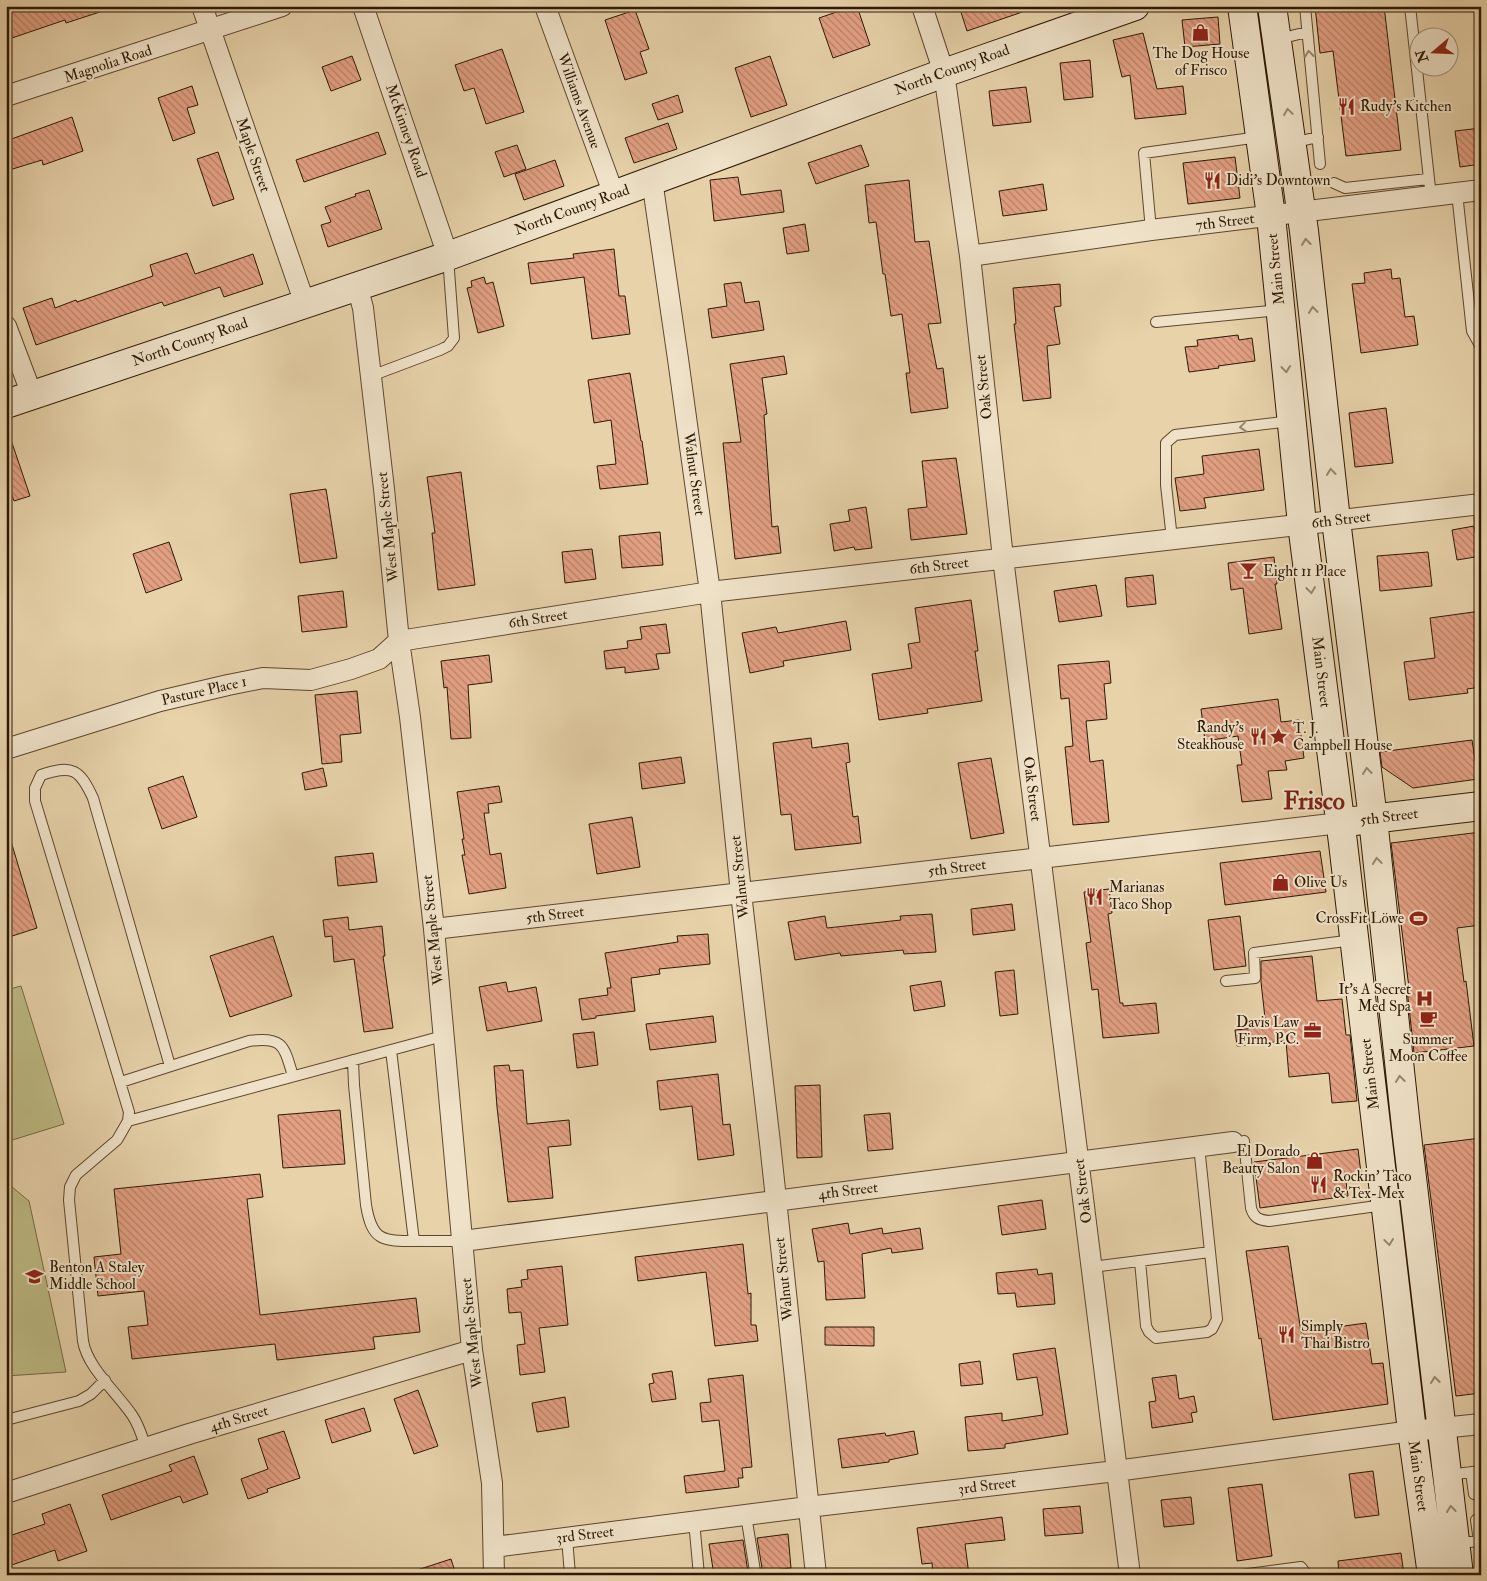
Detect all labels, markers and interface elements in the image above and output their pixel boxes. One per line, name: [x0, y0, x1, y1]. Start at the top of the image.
shop icon: The Dog House of Frisco: [1191, 22, 1211, 42]
north arrow: [1410, 28, 1460, 78]
street label: North County Road: [892, 40, 1013, 100]
street label: Magnolia Road: [62, 41, 155, 87]
place label: The Dog House of Frisco: [1153, 44, 1249, 80]
text: N: [1412, 47, 1433, 66]
one-way arrow: [1304, 49, 1315, 57]
street label: Williams Avenue: [553, 50, 605, 151]
street label: McKinney Road: [381, 82, 431, 181]
restaurant icon: Rudy's Kitchen: [1336, 96, 1356, 116]
place label: Rudy's Kitchen: [1360, 97, 1452, 116]
one-way arrow: [1283, 108, 1294, 116]
street label: Maple Street: [230, 115, 275, 195]
restaurant icon: Didi's Downtown: [1202, 170, 1222, 190]
place label: Didi's Downtown: [1226, 171, 1331, 190]
street label: North County Road: [512, 180, 633, 240]
street label: 7th Street: [1195, 209, 1256, 235]
street label: Main Street: [1263, 232, 1289, 306]
one-way arrow: [1301, 238, 1312, 246]
one-way arrow: [1308, 306, 1319, 314]
street label: North County Road: [130, 313, 251, 371]
street label: Oak Street: [971, 354, 997, 420]
one-way arrow: [1280, 366, 1291, 374]
one-way arrow: [1239, 421, 1247, 432]
street label: Walnut Street: [679, 430, 709, 517]
one-way arrow: [1326, 468, 1337, 476]
street label: West Maple Street: [373, 471, 404, 584]
street label: 6th Street: [1310, 507, 1372, 533]
street label: 6th Street: [908, 553, 970, 579]
bar icon: Eight 11 Place: [1239, 561, 1259, 581]
place label: Eight 11 Place: [1263, 562, 1346, 581]
one-way arrow: [1305, 586, 1315, 594]
street label: 6th Street: [507, 605, 569, 633]
street label: Main Street: [1307, 635, 1335, 709]
street label: Pasture Place 1: [160, 672, 248, 710]
place label: Randy's Steakhouse: [1177, 718, 1244, 754]
place label: T. J. Campbell House: [1293, 719, 1392, 756]
restaurant icon: Randy's Steakhouse: [1248, 726, 1268, 746]
place icon: T. J. Campbell House: [1269, 727, 1289, 747]
street label: Oak Street: [1019, 756, 1045, 822]
one-way arrow: [1362, 767, 1373, 775]
district label: Frisco: [1283, 786, 1345, 817]
street label: 5th Street: [1359, 804, 1419, 830]
street label: Walnut Street: [726, 834, 754, 920]
street label: 5th Street: [927, 855, 987, 881]
one-way arrow: [1372, 857, 1383, 865]
shop icon: Olive Us: [1270, 872, 1290, 892]
place label: Olive Us: [1294, 873, 1347, 892]
street label: West Maple Street: [418, 874, 449, 987]
place label: Marianas Taco Shop: [1109, 878, 1172, 915]
restaurant icon: Marianas Taco Shop: [1085, 886, 1105, 906]
street label: 5th Street: [525, 902, 585, 928]
sports icon: CrossFit Löwe: [1408, 908, 1428, 928]
place label: CrossFit Löwe: [1315, 909, 1404, 928]
place label: It's A Secret Med Spa: [1338, 980, 1412, 1017]
hospital icon: It's A Secret Med Spa: [1415, 988, 1435, 1008]
cafe icon: Summer Moon Coffee: [1418, 1008, 1438, 1028]
place label: Davis Law Firm, P.C.: [1236, 1013, 1300, 1049]
office icon: Davis Law Firm, P.C.: [1303, 1021, 1323, 1041]
place label: Summer Moon Coffee: [1389, 1030, 1467, 1066]
street label: Main Street: [1356, 1037, 1384, 1111]
one-way arrow: [1395, 1074, 1406, 1082]
place label: El Dorado Beauty Salon: [1222, 1142, 1300, 1178]
shop icon: El Dorado Beauty Salon: [1304, 1150, 1324, 1170]
street label: Oak Street: [1070, 1158, 1096, 1224]
place label: Rockin' Taco & Tex-Mex: [1333, 1167, 1412, 1203]
restaurant icon: Rockin' Taco & Tex-Mex: [1309, 1175, 1329, 1195]
street label: 4th Street: [817, 1178, 879, 1204]
street label: Walnut Street: [770, 1236, 798, 1322]
one-way arrow: [1383, 1238, 1394, 1246]
place label: Benton A Staley Middle School: [49, 1258, 145, 1294]
school or university icon: Benton A Staley Middle School: [25, 1266, 45, 1286]
street label: West Maple Street: [457, 1277, 488, 1390]
place label: Simply Thai Bistro: [1301, 1317, 1370, 1353]
restaurant icon: Simply Thai Bistro: [1277, 1325, 1297, 1345]
one-way arrow: [1430, 1375, 1441, 1383]
street label: 4th Street: [207, 1401, 271, 1437]
street label: Main Street: [1404, 1439, 1432, 1513]
street label: 3rd Street: [957, 1473, 1017, 1499]
one-way arrow: [1446, 1505, 1457, 1513]
street label: 3rd Street: [555, 1522, 615, 1548]

